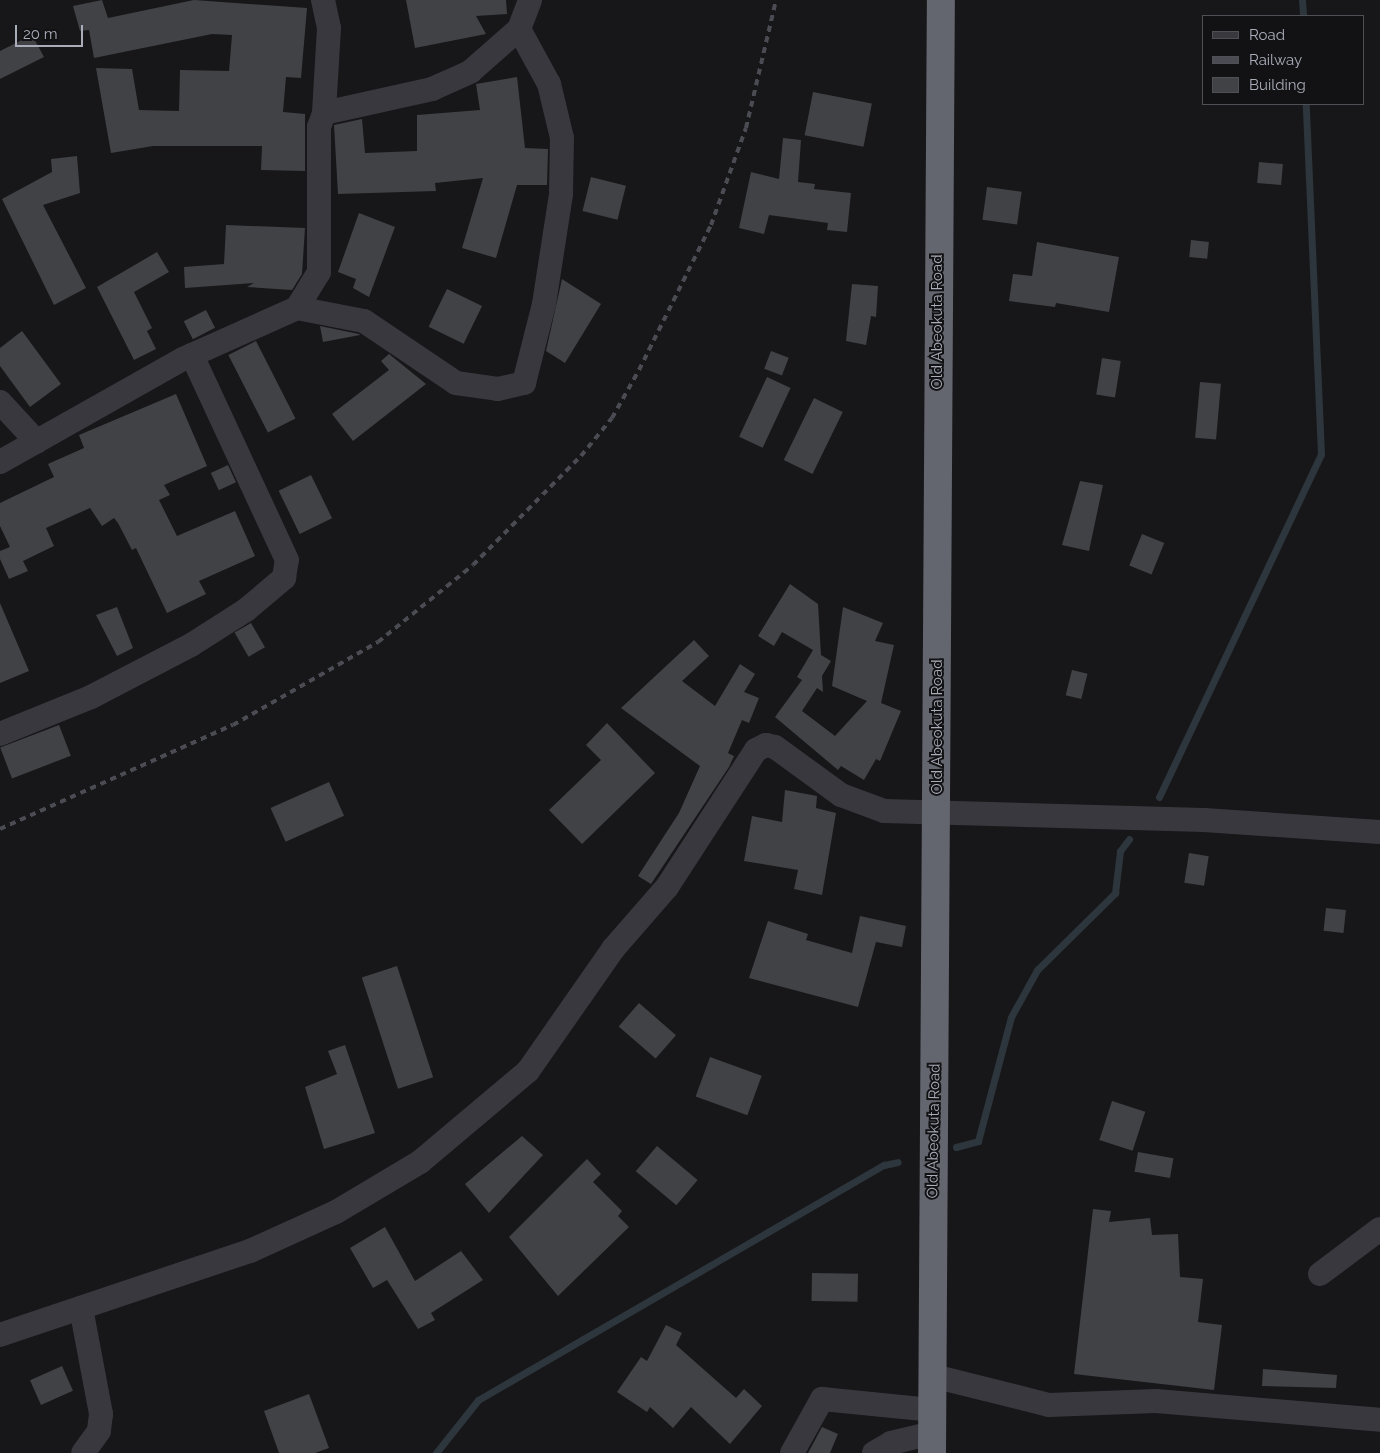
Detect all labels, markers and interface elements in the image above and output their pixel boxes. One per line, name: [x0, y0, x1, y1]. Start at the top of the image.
scale bar: [18, 15, 85, 47]
legend: [1202, 15, 1365, 105]
text: 20 m: [23, 25, 58, 43]
text: Road: [1249, 26, 1285, 44]
text: Railway: [1249, 51, 1302, 69]
text: Building: [1249, 76, 1306, 94]
street label: Old Abeokuta Road: [929, 254, 947, 390]
street label: Old Abeokuta Road: [929, 659, 947, 795]
street label: Old Abeokuta Road: [924, 1063, 944, 1199]

